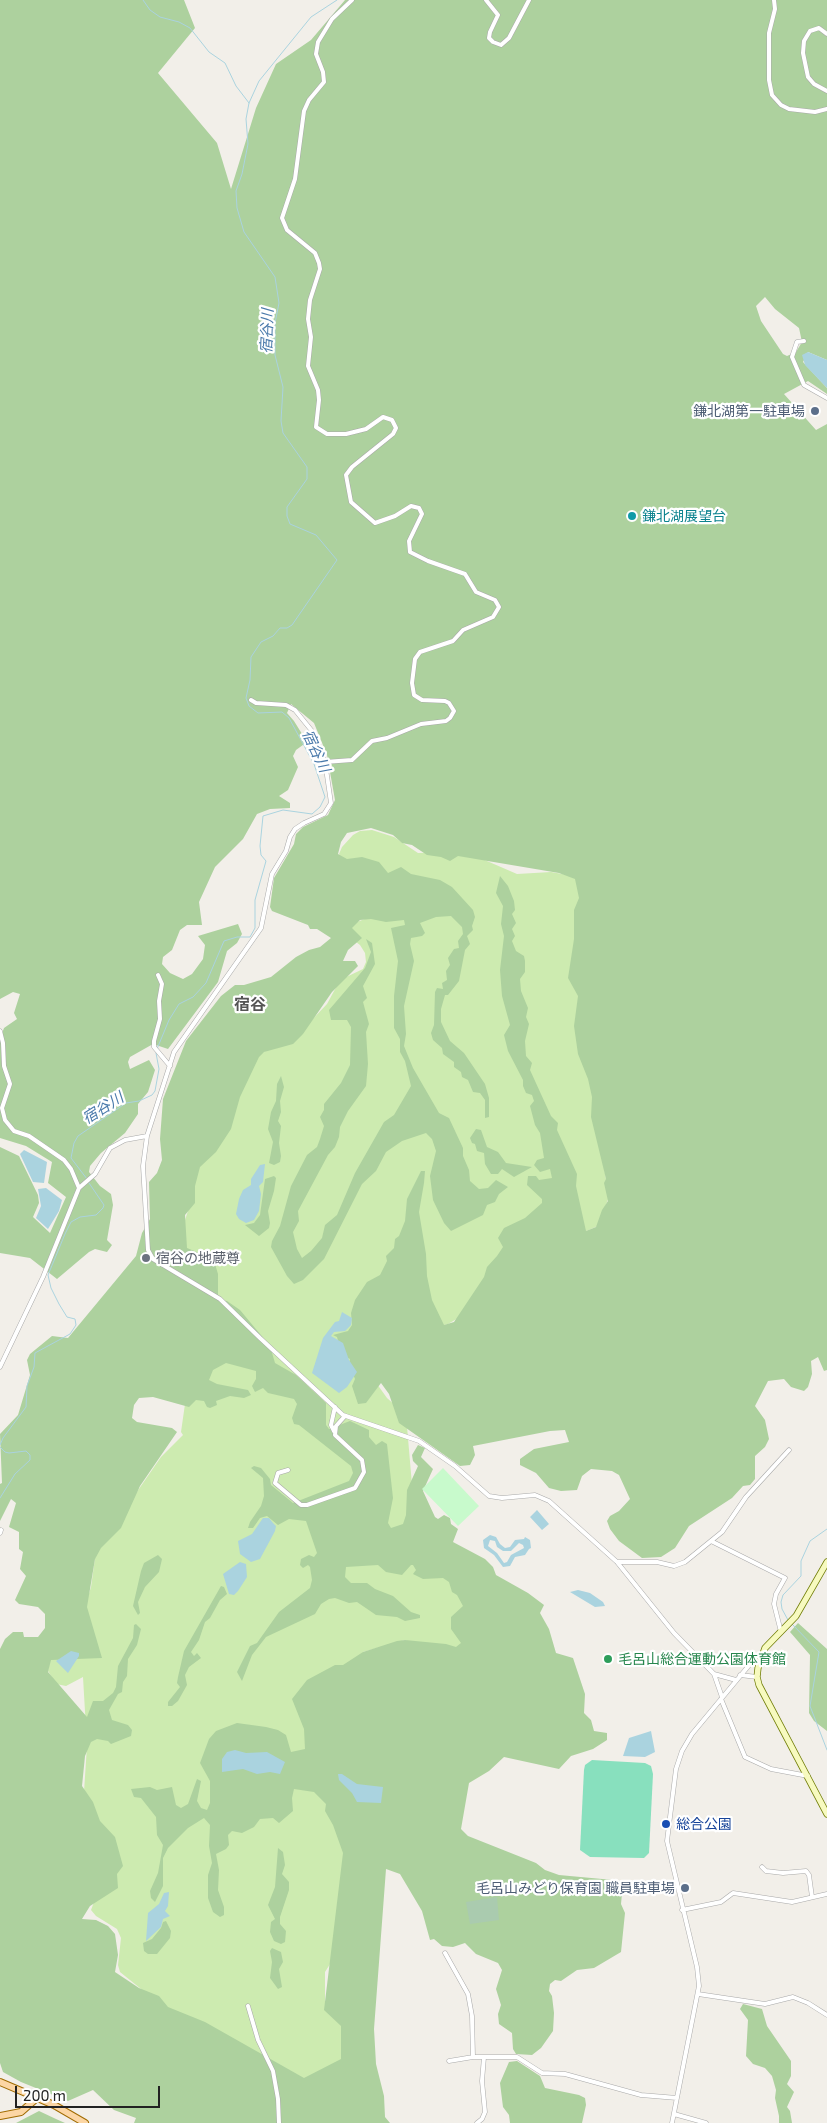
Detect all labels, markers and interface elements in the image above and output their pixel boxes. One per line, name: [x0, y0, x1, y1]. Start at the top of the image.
water label: 宿谷川: [257, 308, 277, 354]
place label: 鎌北湖第一駐車場: [693, 403, 805, 419]
marker: 鎌北湖第一駐車場: [809, 405, 821, 417]
place label: 鎌北湖展望台: [642, 508, 726, 524]
marker: 鎌北湖展望台: [626, 510, 638, 522]
water label: 宿谷川: [298, 727, 334, 775]
district label: 宿谷: [234, 995, 266, 1015]
water label: 宿谷川: [79, 1088, 127, 1128]
place label: 宿谷の地蔵尊: [156, 1250, 240, 1266]
marker: 宿谷の地蔵尊: [140, 1252, 152, 1264]
place label: 毛呂山総合運動公園体育館: [618, 1651, 786, 1667]
marker: 毛呂山総合運動公園体育館: [602, 1653, 614, 1665]
place label: 総合公園: [676, 1816, 732, 1832]
marker: 総合公園: [660, 1818, 672, 1830]
place label: 毛呂山みどり保育園 職員駐車場: [476, 1880, 675, 1896]
marker: 毛呂山みどり保育園 職員駐車場: [679, 1882, 691, 1894]
scale bar: [18, 2076, 162, 2108]
text: 200 m: [23, 2086, 66, 2104]

